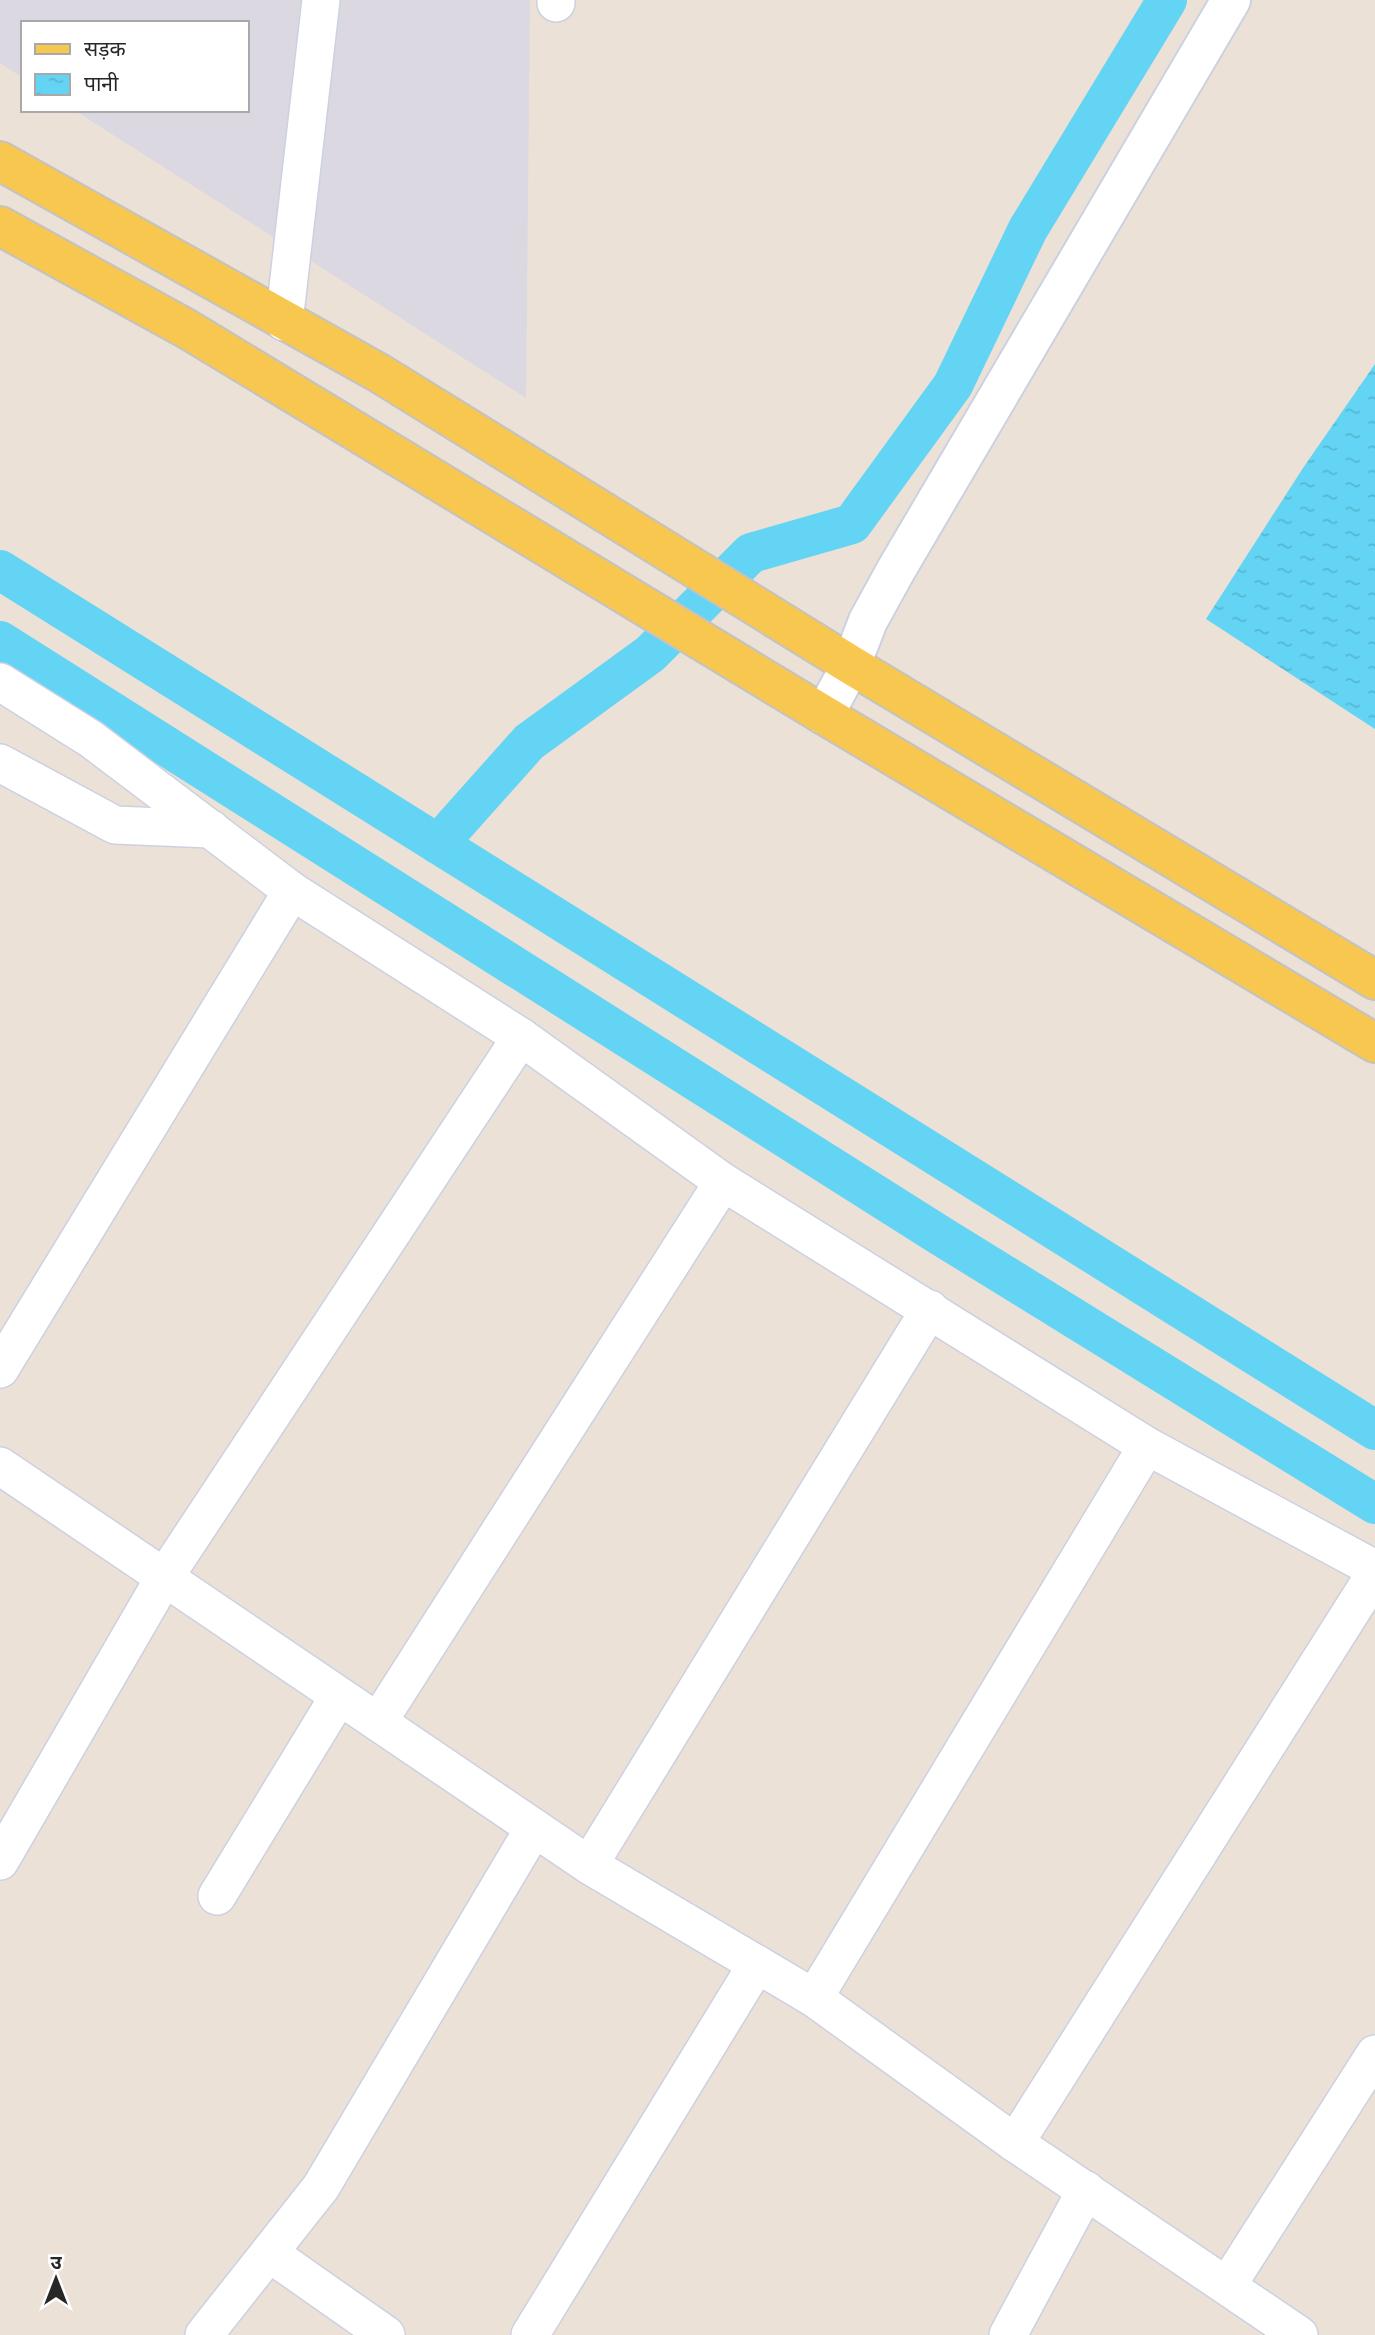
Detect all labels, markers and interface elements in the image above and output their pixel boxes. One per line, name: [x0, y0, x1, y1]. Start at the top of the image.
legend: [21, 21, 248, 112]
text: सड़क: [84, 37, 126, 62]
text: पानी: [84, 72, 119, 97]
north arrow: [21, 2244, 91, 2314]
text: उ: [50, 2252, 62, 2275]

